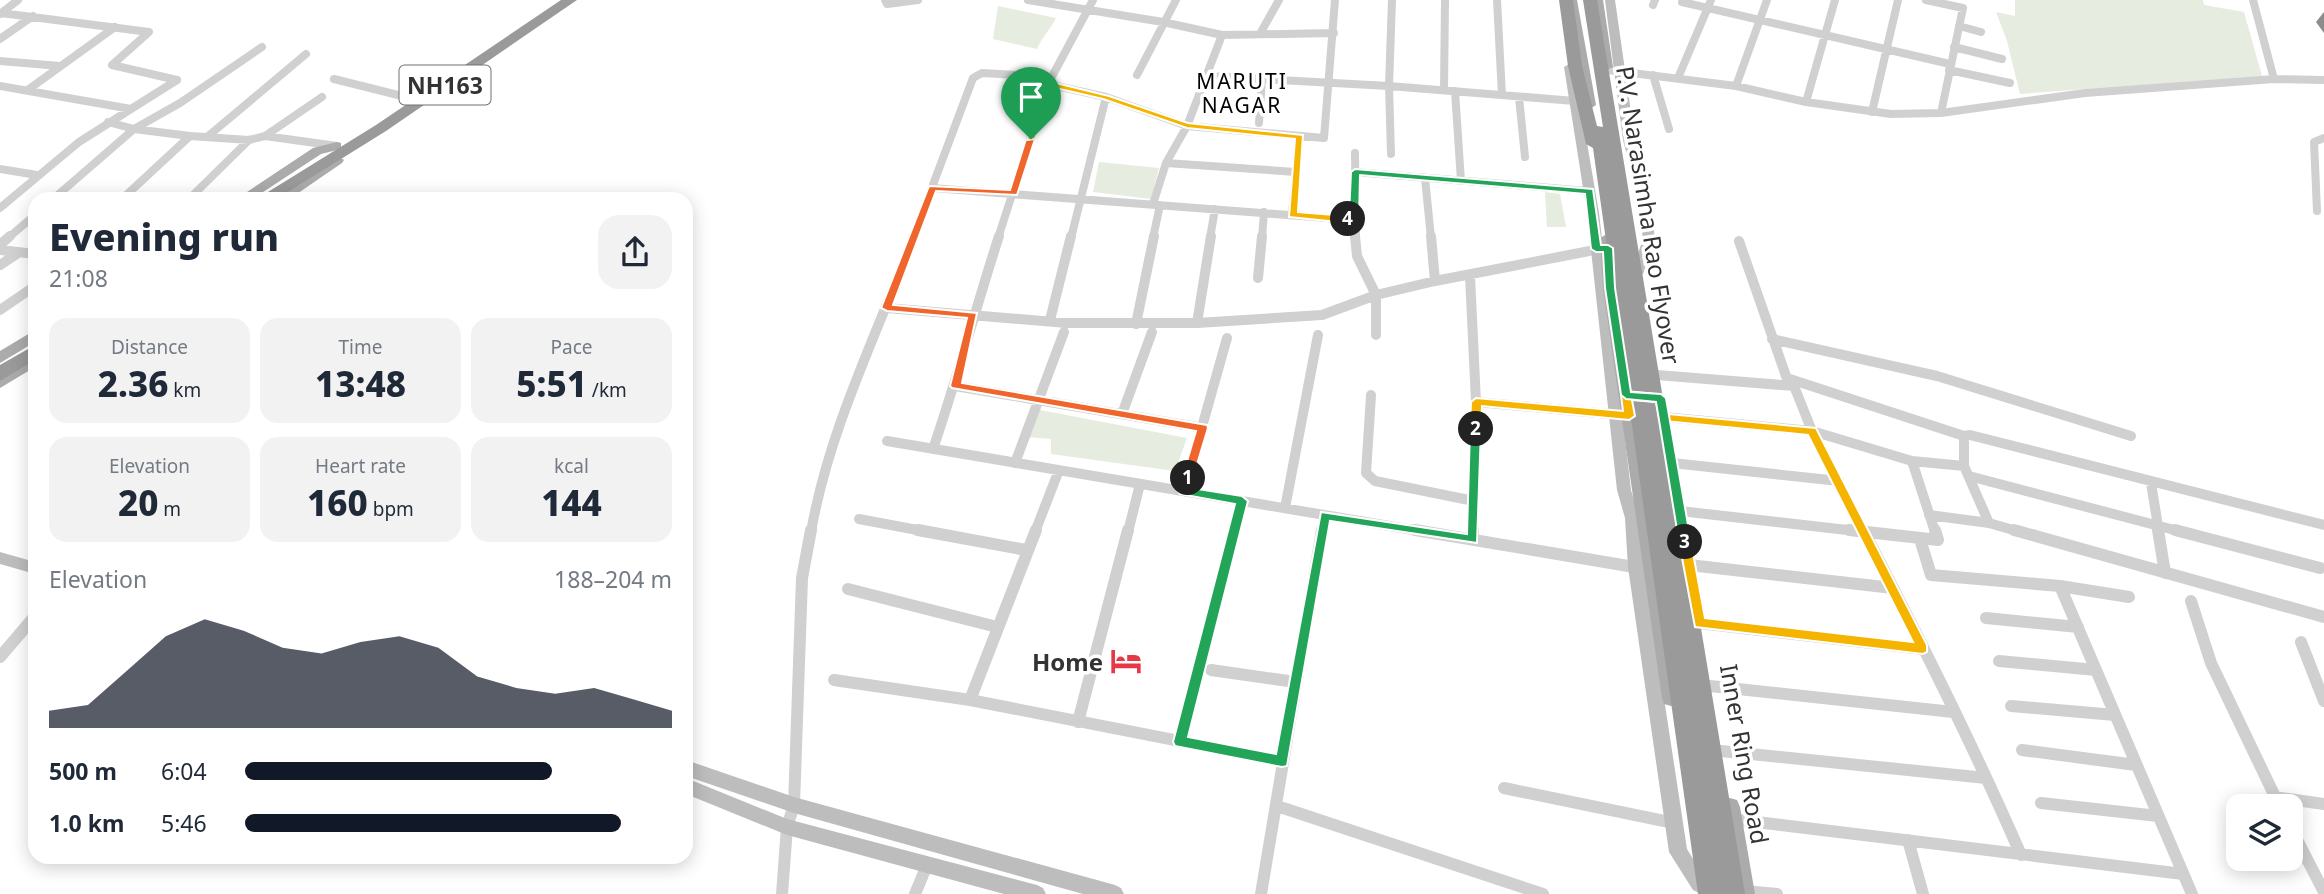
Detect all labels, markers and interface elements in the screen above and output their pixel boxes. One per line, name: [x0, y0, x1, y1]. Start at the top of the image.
street label: P.V. Narasimha Rao Flyover: [1609, 64, 1689, 366]
road number: NH163: [400, 66, 490, 104]
pin: [1001, 67, 1061, 139]
district label: MARUTI NAGAR: [1196, 67, 1288, 119]
icon: arrive: [1012, 78, 1050, 116]
pin: 4: [1330, 202, 1366, 236]
text: 4: [1342, 205, 1353, 231]
text: Evening run: [49, 210, 279, 262]
button: share: [598, 215, 672, 289]
text: 21:08: [49, 262, 108, 294]
text: Distance: [111, 334, 188, 360]
text: Time: [339, 334, 382, 360]
text: Pace: [551, 334, 593, 360]
text: 2.36: [98, 360, 168, 407]
text: 13:48: [315, 360, 406, 407]
text: 5:51: [516, 360, 587, 407]
text: km: [168, 377, 201, 403]
text: /km: [587, 377, 627, 403]
pin: 2: [1458, 412, 1494, 446]
text: 2: [1470, 415, 1481, 441]
text: Elevation: [109, 453, 190, 479]
text: Heart rate: [315, 453, 406, 479]
text: kcal: [554, 453, 589, 479]
pin: 1: [1170, 461, 1206, 496]
text: 1: [1182, 464, 1193, 490]
text: 20: [118, 479, 158, 526]
text: 160: [307, 479, 368, 526]
text: 144: [541, 479, 602, 526]
text: m: [158, 496, 181, 522]
text: bpm: [368, 496, 414, 522]
pin: 3: [1668, 524, 1702, 560]
text: 3: [1679, 528, 1690, 554]
text: Elevation: [49, 563, 147, 595]
text: 188–204 m: [554, 563, 672, 595]
hotel icon: Home: [1109, 644, 1143, 678]
place label: Home: [1032, 645, 1103, 678]
street label: Inner Ring Road: [1713, 661, 1777, 847]
text: 500 m: [49, 755, 117, 787]
text: 6:04: [161, 755, 207, 787]
map controls: [2226, 794, 2303, 871]
button: layers: [2226, 794, 2303, 871]
text: 1.0 km: [49, 807, 124, 839]
text: 5:46: [161, 807, 207, 839]

